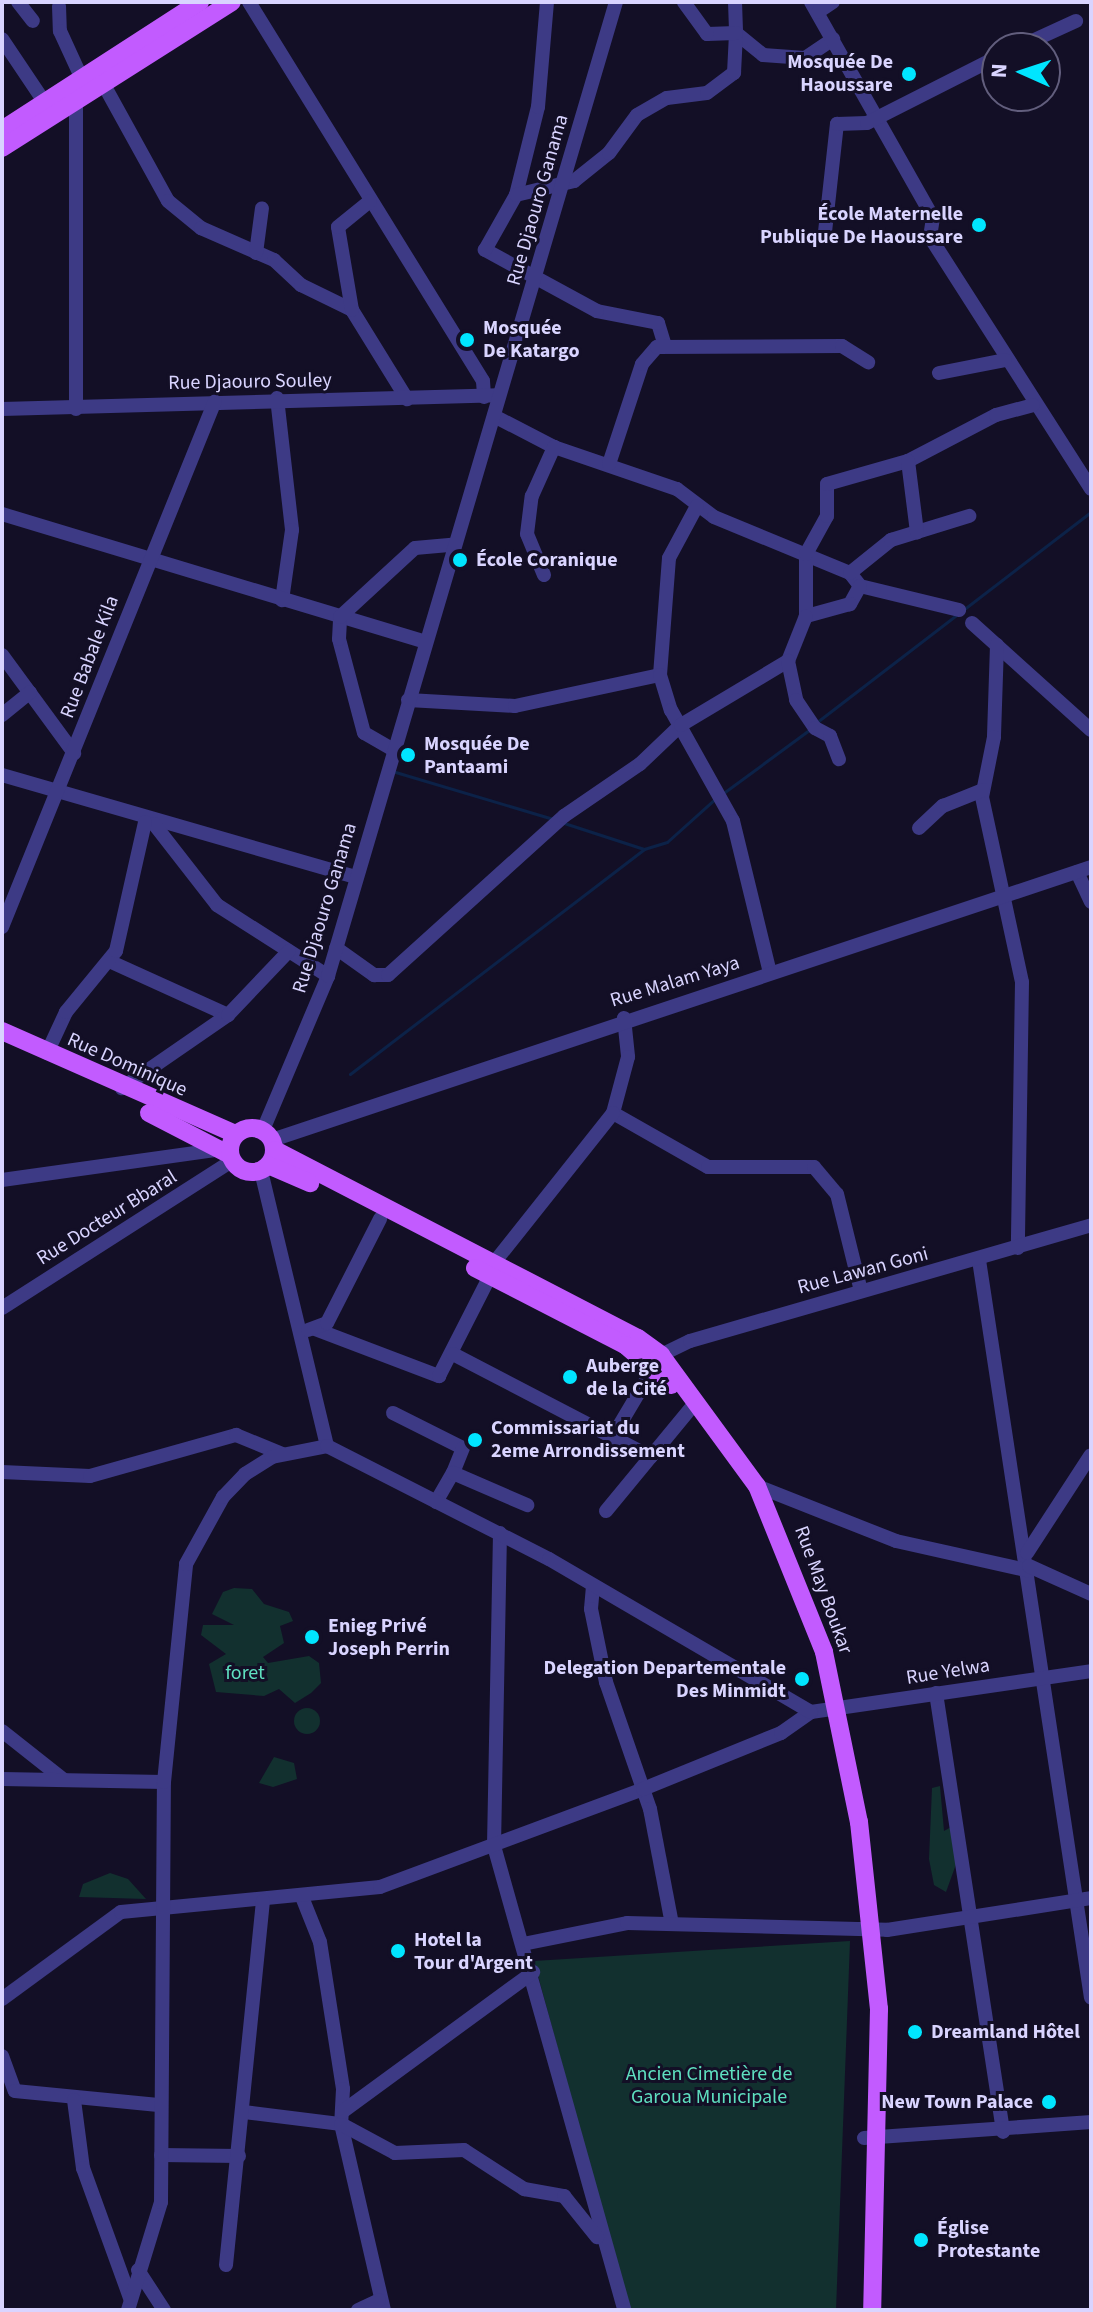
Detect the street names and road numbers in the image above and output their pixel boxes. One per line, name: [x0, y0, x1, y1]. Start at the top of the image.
street label: Rue Djaouro Ganama: [502, 112, 574, 288]
street label: Rue Djaouro Souley: [168, 369, 332, 395]
street label: Rue Babale Kila: [56, 592, 124, 722]
street label: Rue Djaouro Ganama: [288, 820, 362, 996]
street label: Rue Malam Yaya: [607, 951, 743, 1013]
street label: Rue Dominique: [63, 1028, 191, 1102]
street label: Rue Docteur Bbaral: [32, 1165, 182, 1271]
street label: Rue Lawan Goni: [795, 1242, 931, 1300]
street label: Rue May Boukar: [789, 1523, 857, 1657]
street label: Rue Yelwa: [905, 1654, 991, 1690]

